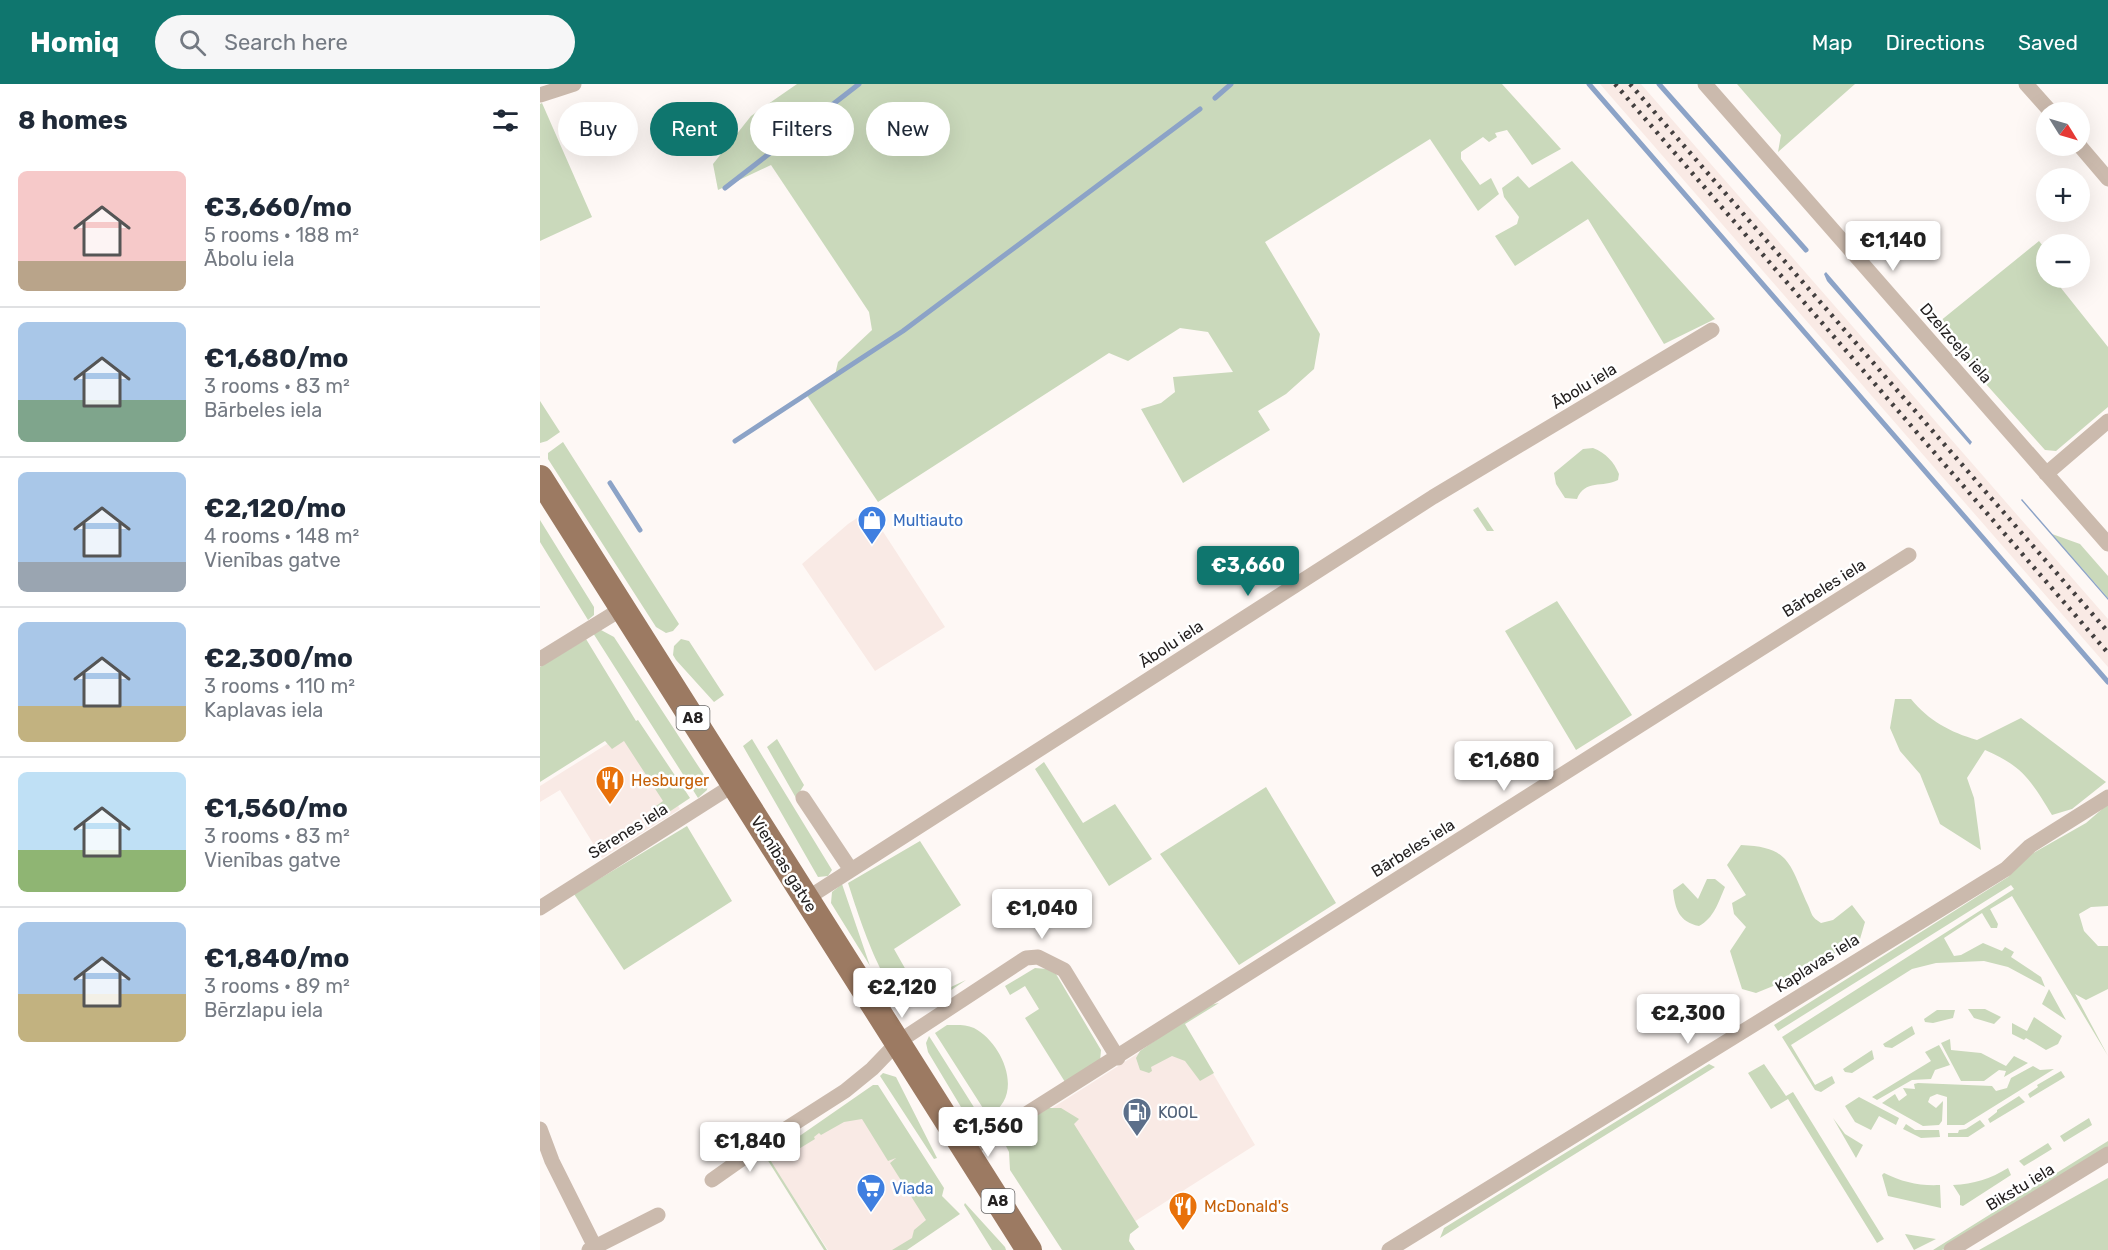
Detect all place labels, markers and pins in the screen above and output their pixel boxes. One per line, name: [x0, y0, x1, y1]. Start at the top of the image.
pin: €1,140: [1844, 221, 1942, 272]
shop icon: Multiauto: [856, 504, 888, 546]
place label: Multiauto: [893, 511, 963, 530]
pin: €3,660: [1199, 546, 1297, 597]
pin: €1,680: [1455, 741, 1553, 792]
restaurant icon: Hesburger: [594, 764, 626, 806]
place label: Hesburger: [631, 771, 709, 790]
pin: €1,040: [993, 889, 1091, 940]
pin: €2,120: [853, 968, 951, 1019]
pin: €2,300: [1639, 994, 1737, 1045]
fuel station icon: KOOL: [1121, 1096, 1153, 1138]
place label: KOOL: [1158, 1103, 1198, 1122]
pin: €1,560: [939, 1107, 1037, 1158]
pin: €1,840: [701, 1122, 799, 1173]
supermarket icon: Viada: [855, 1172, 887, 1214]
place label: Viada: [892, 1179, 934, 1198]
restaurant icon: McDonald's: [1167, 1190, 1199, 1232]
place label: McDonald's: [1204, 1197, 1289, 1216]

